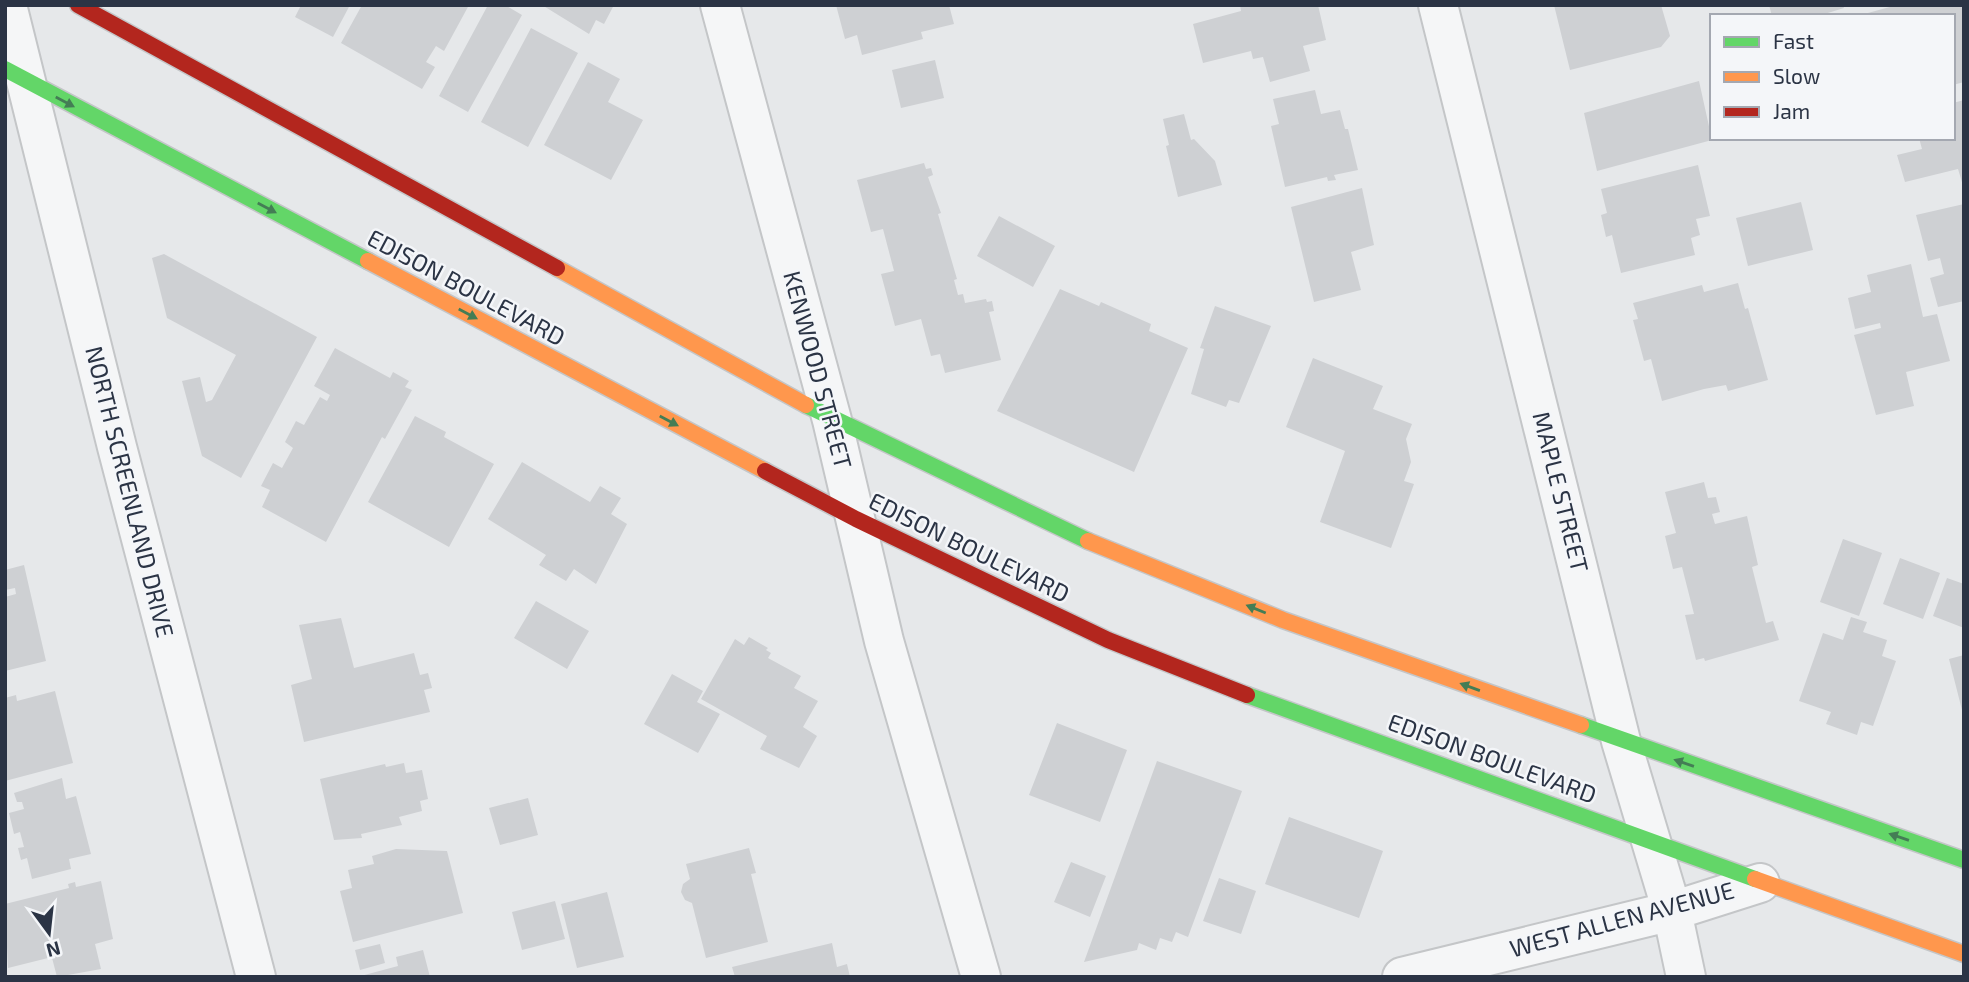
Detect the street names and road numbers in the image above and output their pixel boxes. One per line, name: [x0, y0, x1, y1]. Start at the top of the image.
street label: EDISON BOULEVARD: [363, 222, 570, 351]
street label: KENWOOD STREET: [778, 268, 859, 472]
street label: NORTH SCREENLAND DRIVE: [80, 343, 181, 640]
street label: MAPLE STREET: [1528, 408, 1595, 575]
street label: EDISON BOULEVARD: [865, 485, 1075, 608]
street label: EDISON BOULEVARD: [1384, 706, 1601, 809]
street label: WEST ALLEN AVENUE: [1506, 875, 1737, 962]

